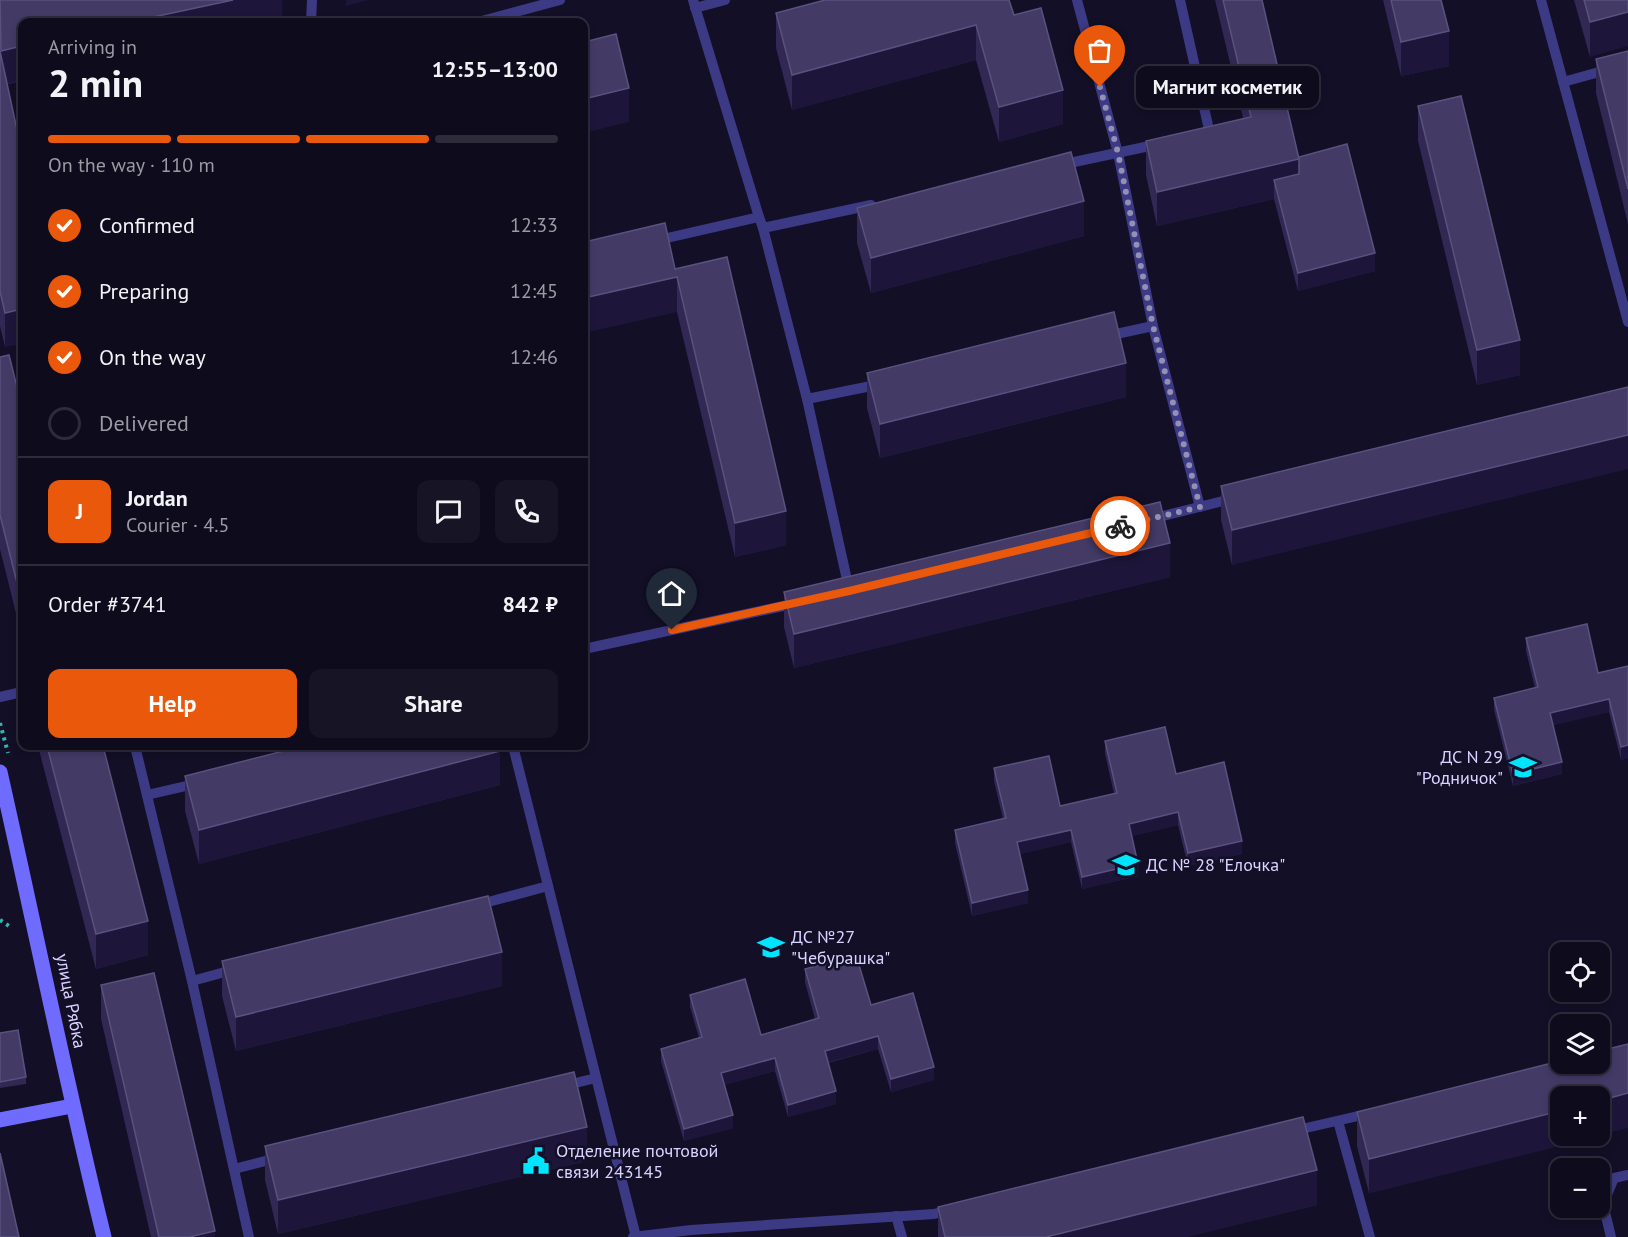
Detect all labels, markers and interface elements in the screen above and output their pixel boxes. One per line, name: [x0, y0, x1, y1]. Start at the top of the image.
pin: [1074, 25, 1125, 87]
text: Arriving in: [48, 34, 137, 60]
icon: bag: [1083, 34, 1116, 67]
text: 12:55–13:00: [432, 55, 558, 83]
text: 2 min: [48, 57, 143, 108]
callout: Магнит косметик: [1136, 66, 1319, 108]
text: Магнит косметик: [1153, 74, 1302, 100]
text: On the way · 110 m: [48, 152, 215, 178]
icon: check: [48, 209, 81, 242]
text: Confirmed: [99, 211, 195, 239]
text: 12:33: [510, 212, 558, 238]
icon: check: [48, 275, 81, 308]
text: Preparing: [99, 277, 189, 305]
text: 12:45: [510, 278, 558, 304]
icon: check: [48, 341, 81, 374]
text: On the way: [99, 343, 206, 371]
text: 12:46: [510, 344, 558, 370]
text: Delivered: [99, 409, 189, 437]
button: chat: [417, 480, 480, 543]
button: phone: [495, 480, 558, 543]
text: Jordan: [126, 484, 188, 512]
courier: [1090, 496, 1150, 556]
text: J: [76, 497, 83, 525]
icon: bike: [1104, 510, 1137, 543]
text: Courier · 4.5: [126, 512, 229, 538]
pin: [646, 568, 697, 630]
icon: home: [655, 577, 688, 610]
text: Order #3741: [48, 590, 167, 618]
text: 842 ₽: [503, 590, 558, 618]
button: Help: [48, 669, 297, 738]
button: Share: [309, 669, 558, 738]
place label: ДС N 29 "Родничок": [1416, 745, 1503, 789]
school or university icon: ДС N 29 "Родничок": [1508, 752, 1538, 782]
school or university icon: ДС № 28 "Елочка": [1111, 850, 1141, 880]
place label: ДС № 28 "Елочка": [1146, 853, 1285, 876]
place label: ДС №27 "Чебурашка": [791, 925, 890, 969]
school or university icon: ДС №27 "Чебурашка": [756, 932, 786, 962]
map controls: [1550, 942, 1610, 1218]
button: locate: [1550, 942, 1610, 1002]
street label: улица Рябка: [51, 952, 92, 1050]
button: layers: [1550, 1014, 1610, 1074]
button: +: [1550, 1086, 1610, 1146]
place label: Отделение почтовой связи 243145: [556, 1139, 718, 1183]
public building icon: Отделение почтовой связи 243145: [521, 1146, 551, 1176]
button: −: [1550, 1158, 1610, 1218]

